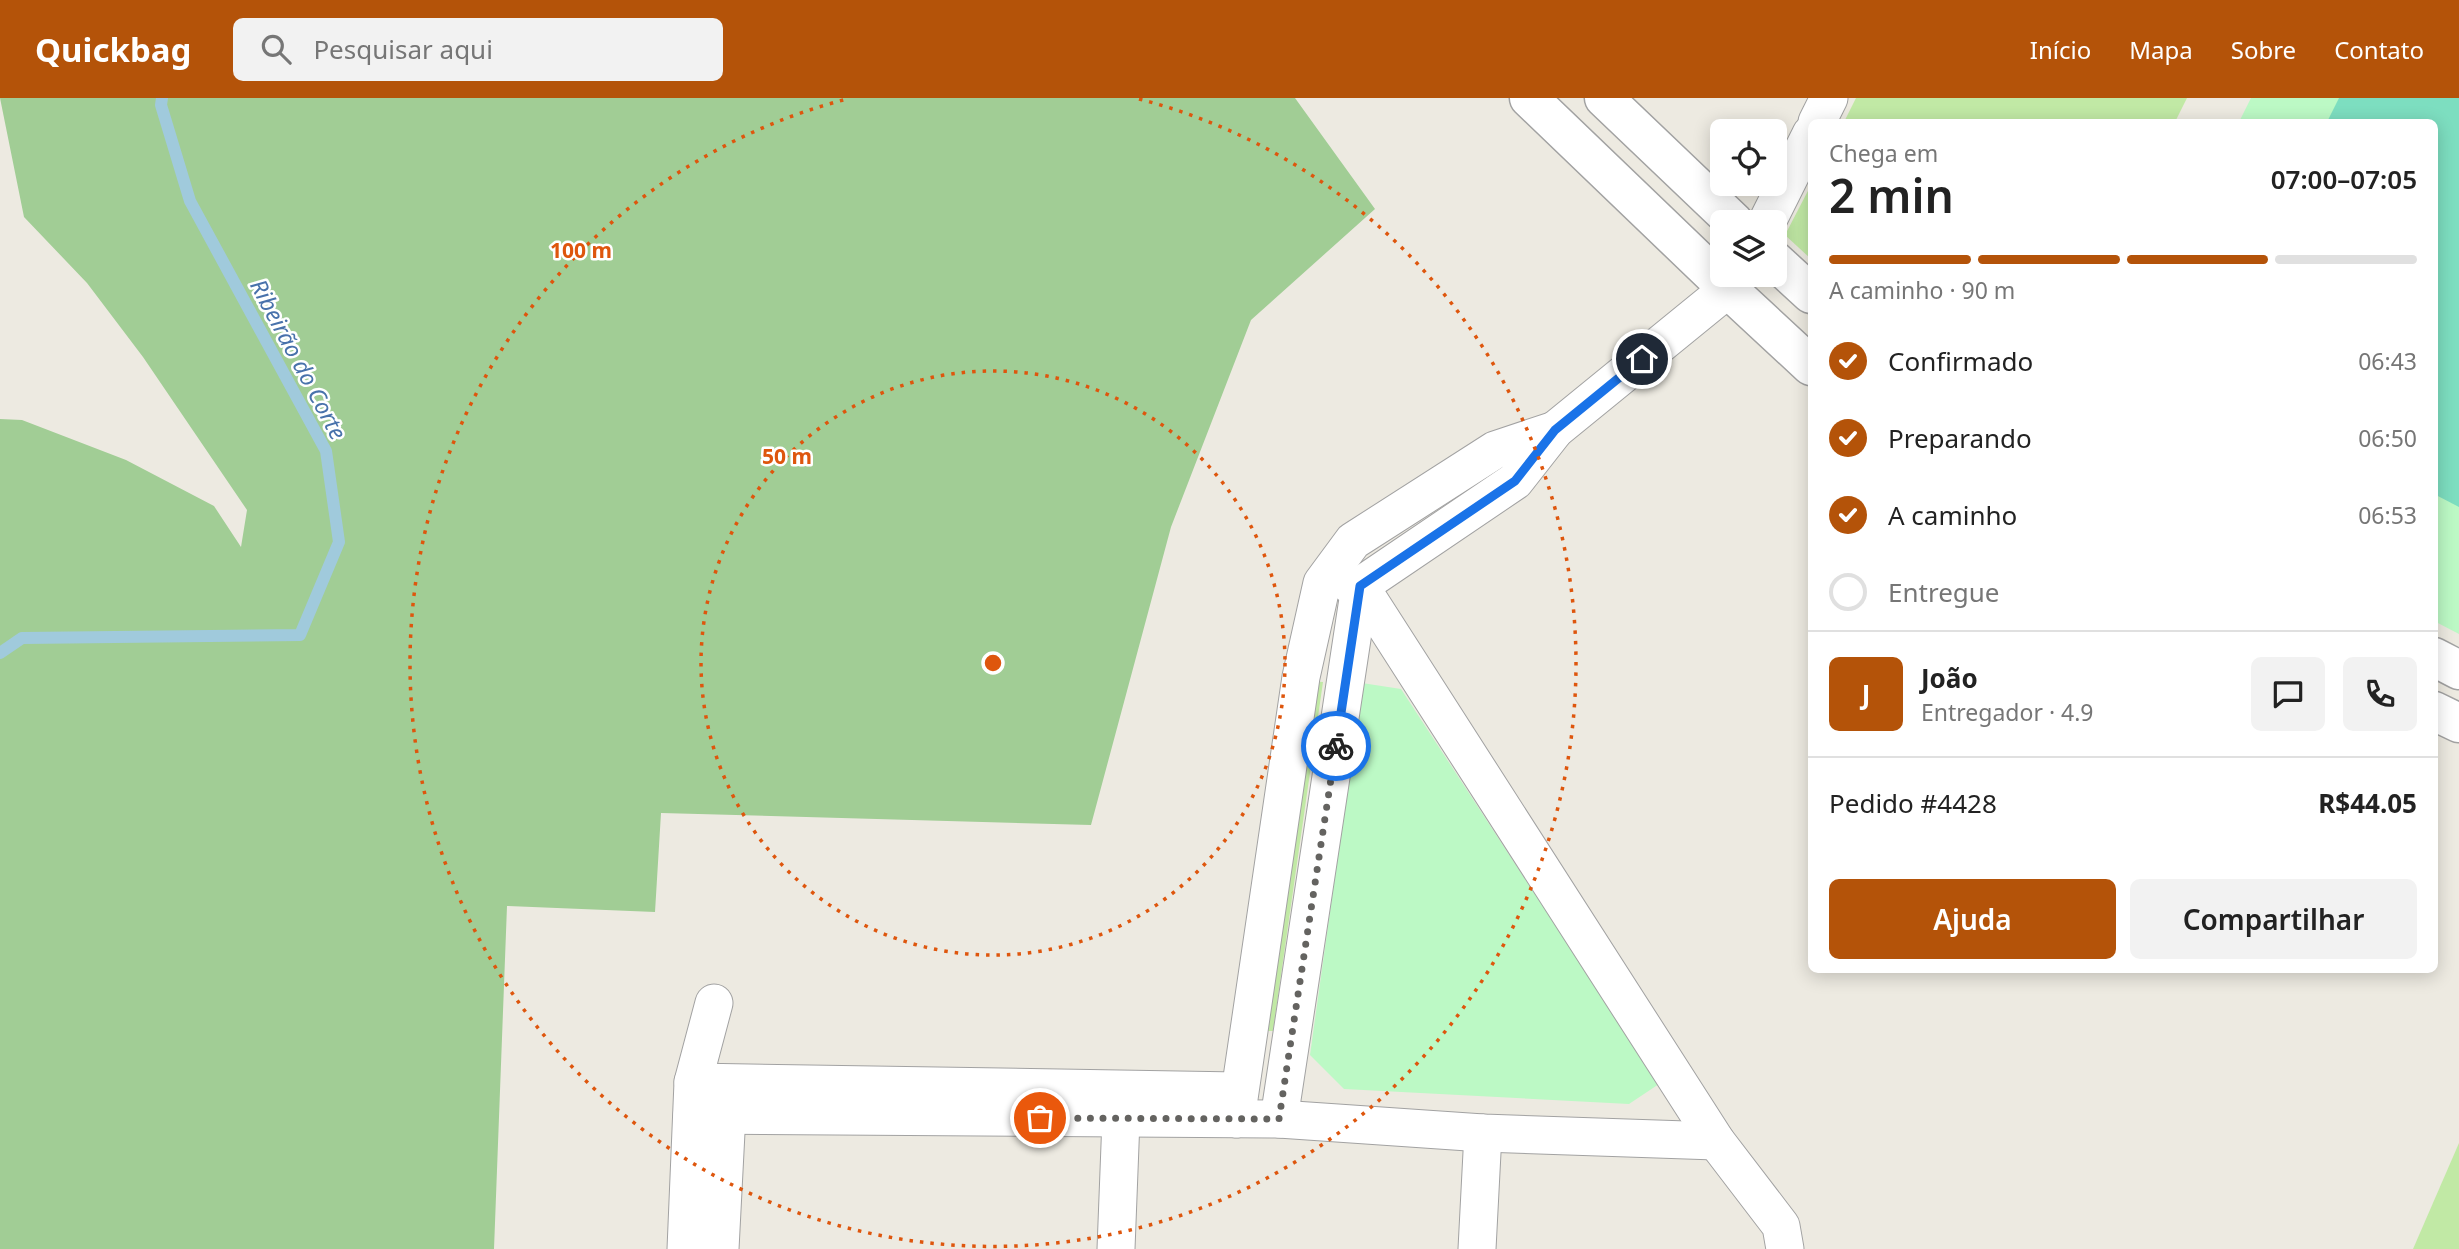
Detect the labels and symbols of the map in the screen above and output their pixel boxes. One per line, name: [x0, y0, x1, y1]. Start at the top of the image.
text: 100 m: [550, 236, 612, 264]
water label: Ribeirão do Corte: [243, 273, 355, 445]
pin: [1612, 329, 1672, 389]
text: 50 m: [762, 442, 812, 470]
centre of rings: [981, 651, 1005, 675]
courier: [1301, 711, 1371, 781]
pin: [1010, 1088, 1070, 1148]

